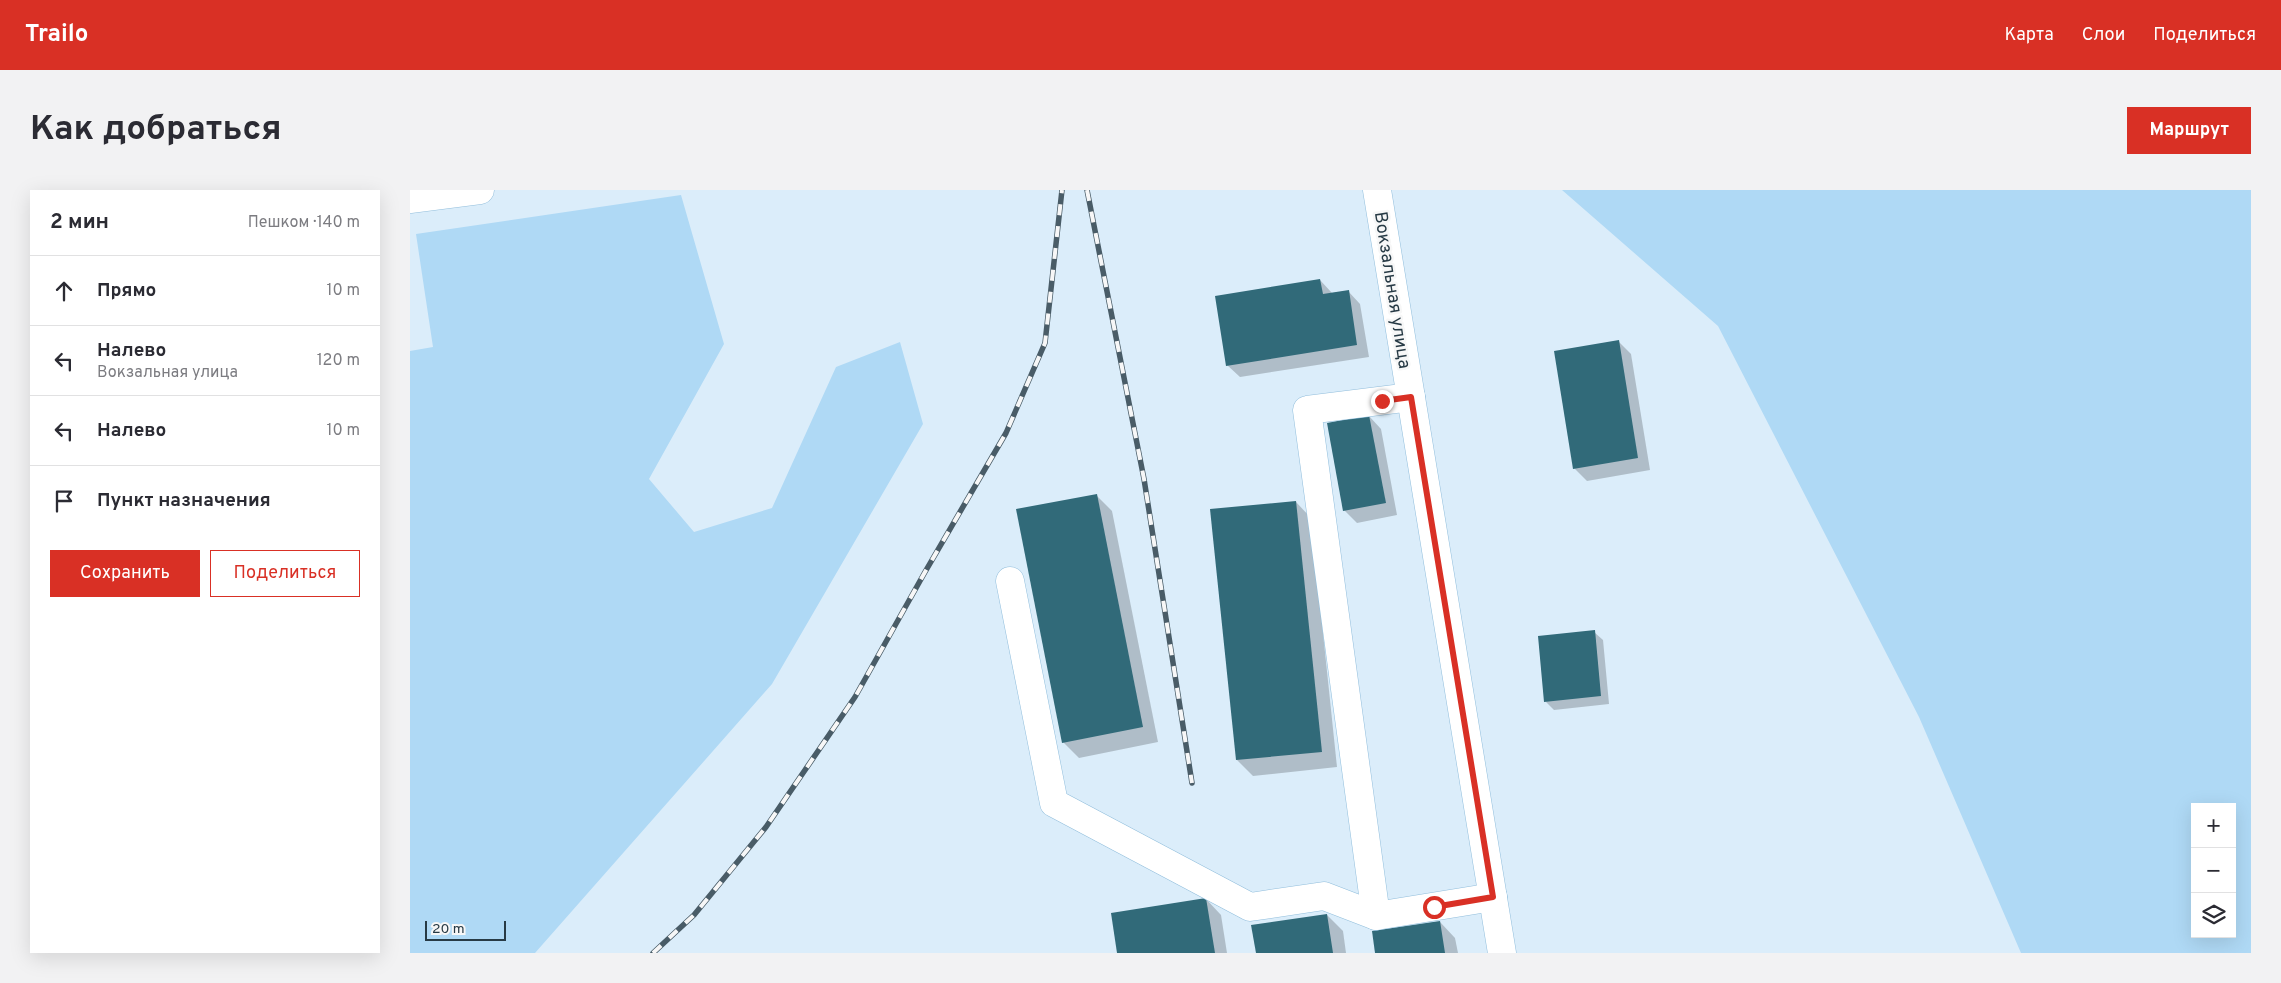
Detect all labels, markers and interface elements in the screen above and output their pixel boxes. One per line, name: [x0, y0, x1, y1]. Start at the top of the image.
text: Trailo: [25, 20, 88, 50]
text: Карта: [2004, 24, 2054, 47]
text: Слои: [2082, 24, 2125, 47]
text: Поделиться: [2153, 24, 2256, 47]
button: Маршрут: [2127, 107, 2251, 154]
text: Как добраться: [30, 108, 282, 152]
text: 2 мин: [50, 209, 109, 236]
street label: Вокзальная улица: [1368, 210, 1415, 370]
text: Пешком · 140 m: [248, 213, 360, 233]
icon: ahead: [50, 277, 78, 305]
text: Прямо: [97, 279, 156, 303]
text: 10 m: [326, 281, 360, 301]
text: Налево: [97, 339, 166, 363]
icon: left: [50, 347, 78, 375]
text: 120 m: [317, 351, 360, 371]
text: Вокзальная улица: [97, 363, 238, 383]
route end: [1371, 390, 1394, 413]
icon: left: [50, 417, 78, 445]
text: Налево: [97, 419, 166, 443]
text: 10 m: [326, 421, 360, 441]
icon: arrive: [50, 487, 78, 515]
text: Пункт назначения: [97, 489, 271, 513]
button: Сохранить: [50, 550, 200, 597]
button: Поделиться: [210, 550, 360, 597]
map controls: [2191, 803, 2236, 938]
button: +: [2191, 803, 2236, 848]
button: −: [2191, 848, 2236, 893]
button: layers: [2191, 893, 2236, 938]
route start: [1423, 896, 1446, 919]
scale bar: [425, 918, 506, 941]
text: 20 m: [432, 921, 465, 938]

